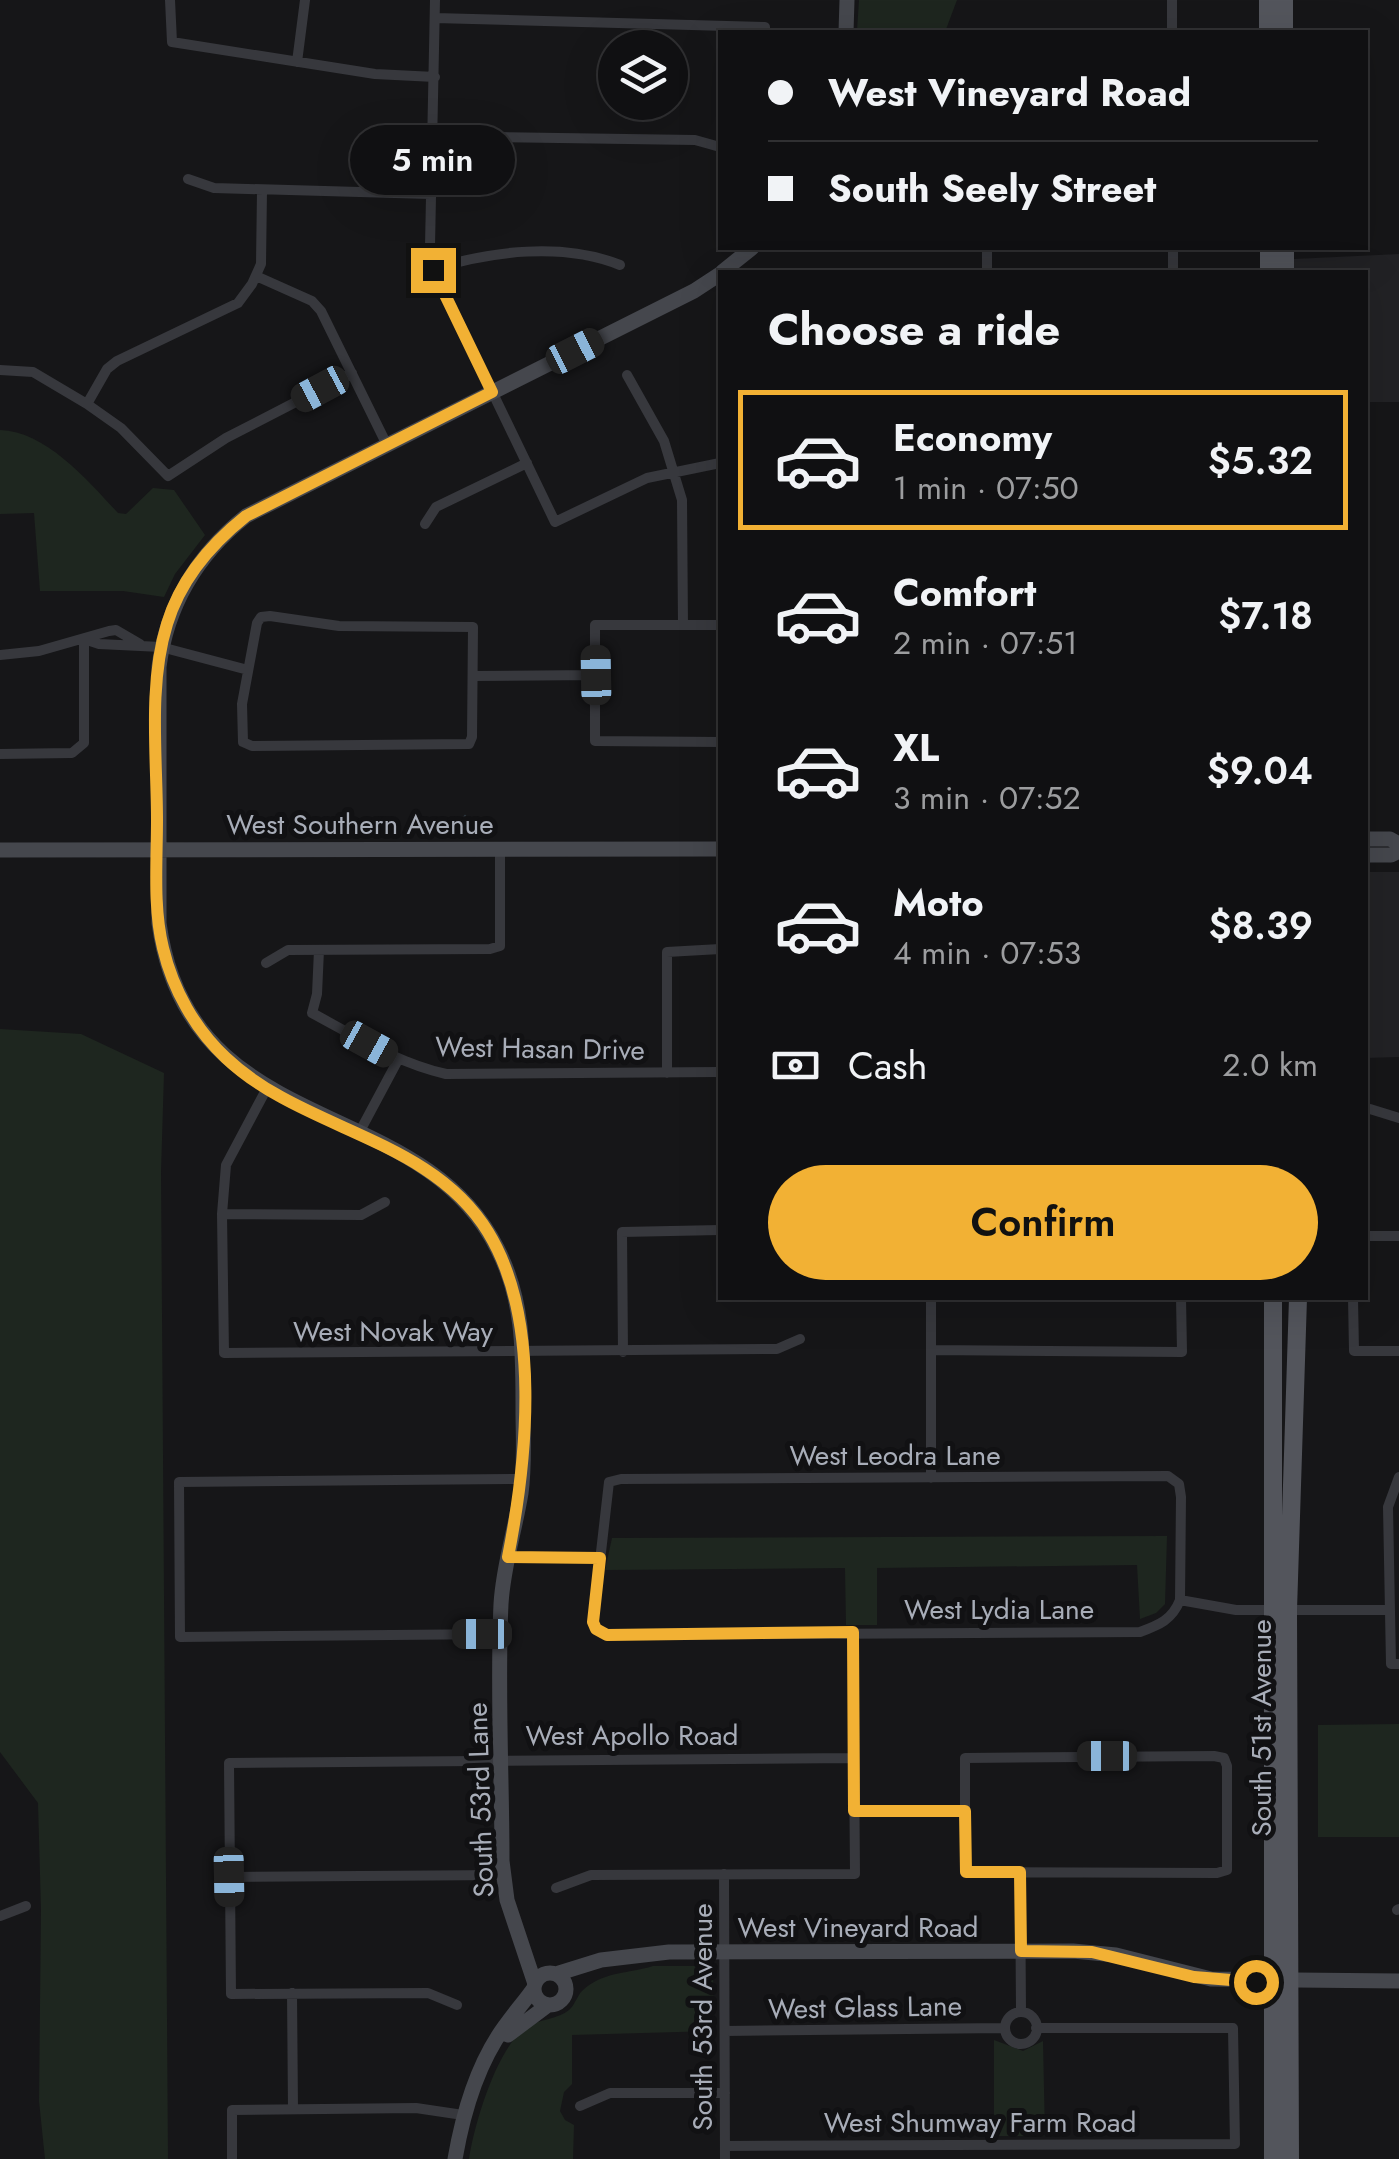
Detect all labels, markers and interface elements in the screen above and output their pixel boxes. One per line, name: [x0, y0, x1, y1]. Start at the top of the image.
map controls: [598, 30, 688, 120]
button: layers: [598, 30, 688, 120]
text: West Vineyard Road: [828, 65, 1191, 120]
callout: 5 min: [350, 125, 516, 195]
text: 5 min: [392, 137, 473, 183]
text: South Seely Street: [828, 161, 1156, 216]
route end: [411, 248, 456, 293]
text: Choose a ride: [768, 297, 1060, 362]
car: [541, 324, 609, 378]
car: [286, 362, 354, 416]
text: Economy: [893, 410, 1052, 465]
icon: car: [773, 415, 863, 505]
text: $5.32: [1208, 433, 1313, 488]
text: 1 min · 07:50: [893, 465, 1079, 511]
text: Comfort: [893, 565, 1036, 620]
icon: car: [773, 570, 863, 660]
text: $7.18: [1218, 588, 1313, 643]
text: 2 min · 07:51: [893, 620, 1078, 666]
car: [580, 645, 612, 705]
text: XL: [893, 720, 939, 775]
icon: car: [773, 725, 863, 815]
text: $9.04: [1207, 743, 1313, 798]
text: 3 min · 07:52: [893, 775, 1081, 821]
street label: West Southern Avenue: [226, 804, 494, 845]
text: Moto: [893, 875, 984, 930]
icon: car: [773, 880, 863, 970]
text: $8.39: [1209, 898, 1313, 953]
text: 4 min · 07:53: [893, 930, 1081, 976]
car: [335, 1016, 403, 1072]
street label: West Hasan Drive: [435, 1026, 645, 1071]
icon: cash: [768, 1038, 823, 1093]
text: Cash: [848, 1038, 928, 1093]
text: 2.0 km: [1222, 1042, 1318, 1088]
button: Confirm: [768, 1165, 1318, 1280]
street label: West Novak Way: [293, 1311, 494, 1352]
street label: West Leodra Lane: [789, 1435, 1001, 1476]
street label: West Lydia Lane: [904, 1589, 1094, 1630]
car: [452, 1619, 512, 1649]
street label: South 51st Avenue: [1241, 1619, 1282, 1837]
street label: South 53rd Lane: [457, 1702, 504, 1898]
street label: West Apollo Road: [526, 1715, 739, 1756]
car: [1077, 1741, 1137, 1771]
car: [213, 1847, 245, 1907]
street label: South 53rd Avenue: [682, 1903, 723, 2131]
street label: West Vineyard Road: [738, 1907, 978, 1948]
route start: [1234, 1960, 1279, 2005]
street label: West Glass Lane: [768, 1985, 962, 2030]
street label: West Shumway Farm Road: [824, 2102, 1136, 2143]

